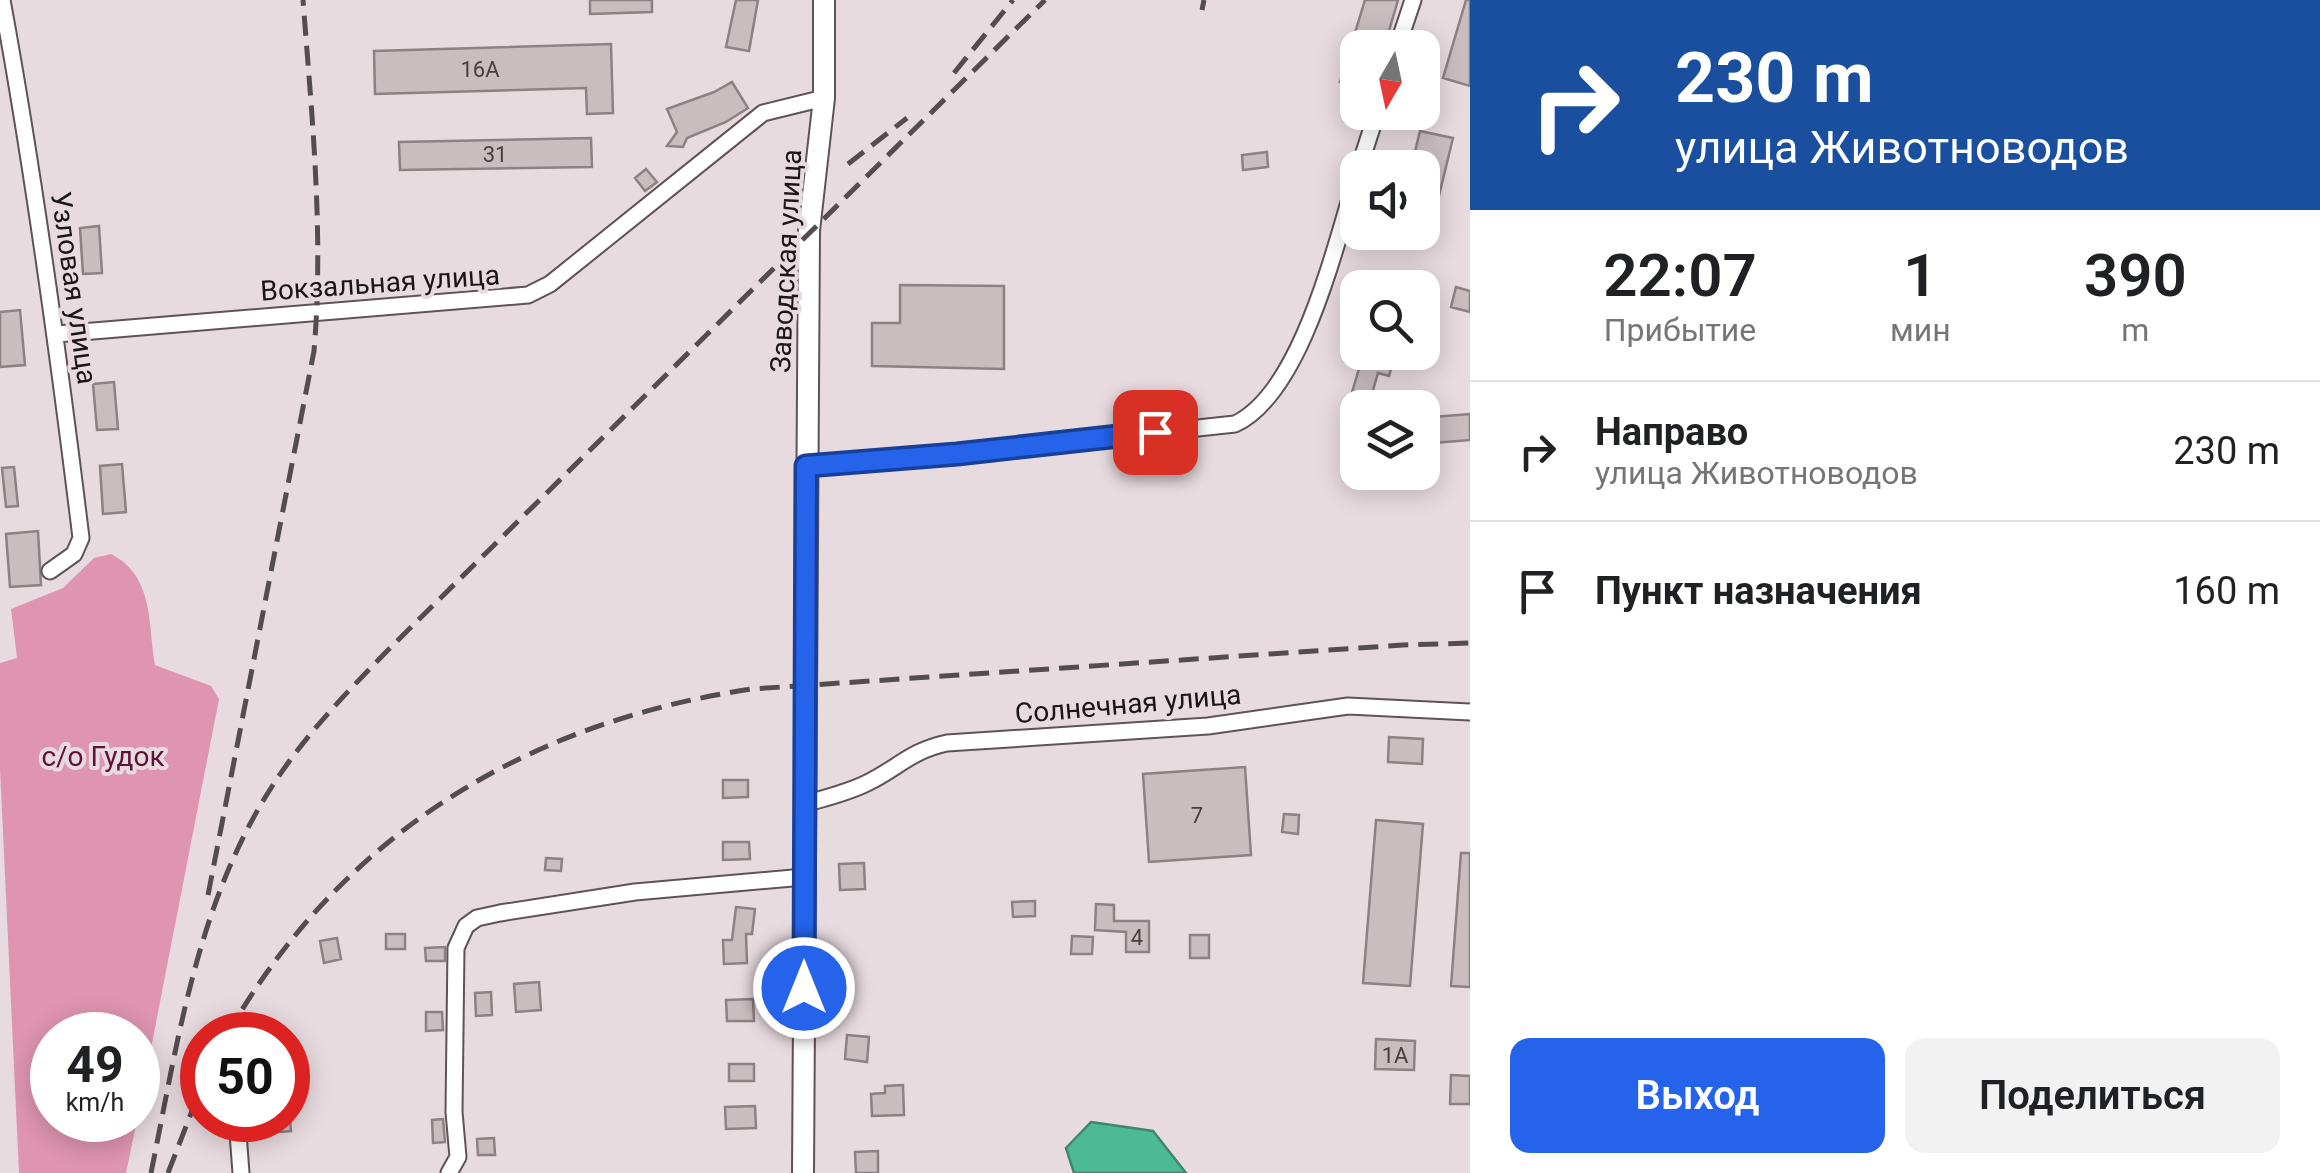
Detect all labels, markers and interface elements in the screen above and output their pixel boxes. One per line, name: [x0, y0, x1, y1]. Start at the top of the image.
north arrow: [1340, 30, 1440, 130]
map controls: [1340, 30, 1440, 490]
text: 230 m: [1675, 37, 1874, 119]
icon: right: [1510, 40, 1640, 170]
house number: 16А: [460, 57, 500, 82]
text: улица Животноводов: [1675, 121, 2129, 174]
house number: 31: [483, 142, 507, 167]
street label: Заводская улица: [764, 148, 808, 374]
button: sound: [1340, 150, 1440, 250]
street label: Узловая улица: [44, 190, 104, 386]
text: 22:07: [1603, 240, 1757, 311]
text: 1: [1903, 240, 1937, 311]
text: 390: [2084, 240, 2187, 311]
street label: Вокзальная улица: [259, 258, 501, 308]
button: search: [1340, 270, 1440, 370]
text: Прибытие: [1604, 311, 1756, 349]
text: мин: [1890, 311, 1951, 349]
text: m: [2121, 311, 2149, 349]
pin: [1113, 390, 1198, 475]
button: layers: [1340, 390, 1440, 490]
icon: arrive: [1128, 405, 1183, 460]
text: Направо: [1595, 410, 1748, 454]
icon: right: [1510, 424, 1565, 479]
text: 230 m: [2173, 429, 2280, 473]
text: улица Животноводов: [1595, 454, 1918, 492]
icon: arrive: [1510, 564, 1565, 619]
text: Пункт назначения: [1595, 569, 1922, 613]
text: 160 m: [2173, 569, 2280, 613]
street label: Солнечная улица: [1014, 678, 1242, 730]
park label: с/о Гудок: [41, 740, 165, 773]
house number: 7: [1191, 803, 1203, 828]
house number: 4: [1131, 925, 1143, 950]
position arrow: [752, 936, 856, 1040]
speed limit sign: 50: [180, 1012, 310, 1142]
text: 49: [66, 1036, 124, 1094]
button: Выход: [1510, 1038, 1885, 1153]
button: Поделиться: [1905, 1038, 2280, 1153]
house number: 1А: [1382, 1043, 1409, 1068]
text: km/h: [66, 1088, 124, 1117]

